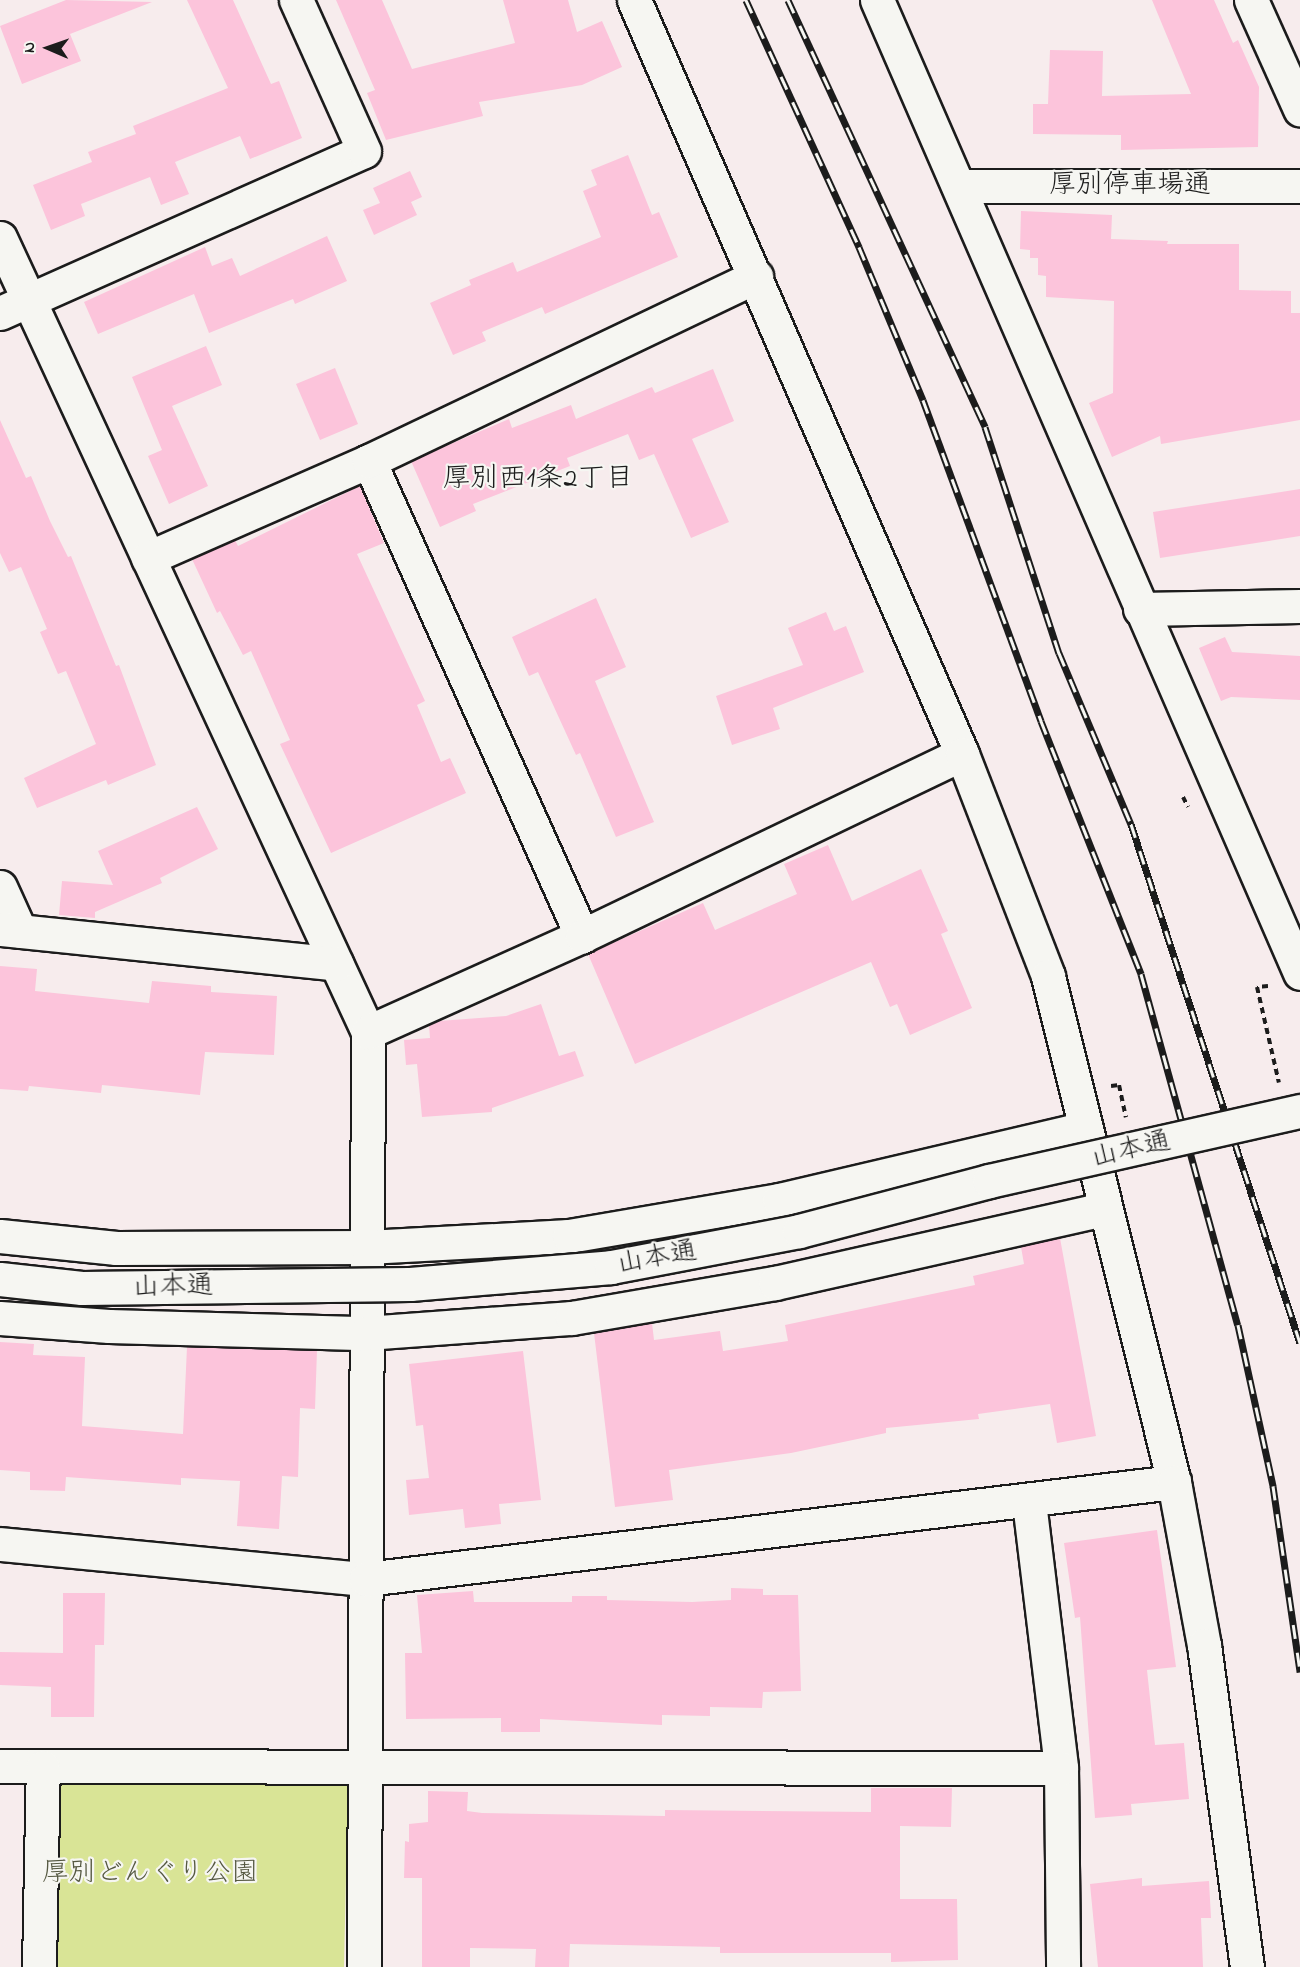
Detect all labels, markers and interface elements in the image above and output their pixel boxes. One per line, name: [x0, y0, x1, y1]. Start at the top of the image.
north arrow: [18, 18, 78, 78]
text: N: [18, 42, 42, 53]
street label: 厚別停車場通: [1049, 170, 1211, 202]
district label: 厚別西1条2丁目: [443, 463, 633, 497]
street label: 山本通: [1088, 1125, 1174, 1175]
street label: 山本通: [614, 1235, 700, 1281]
street label: 山本通: [132, 1270, 214, 1304]
park label: 厚別どんぐり公園: [42, 1858, 258, 1890]

